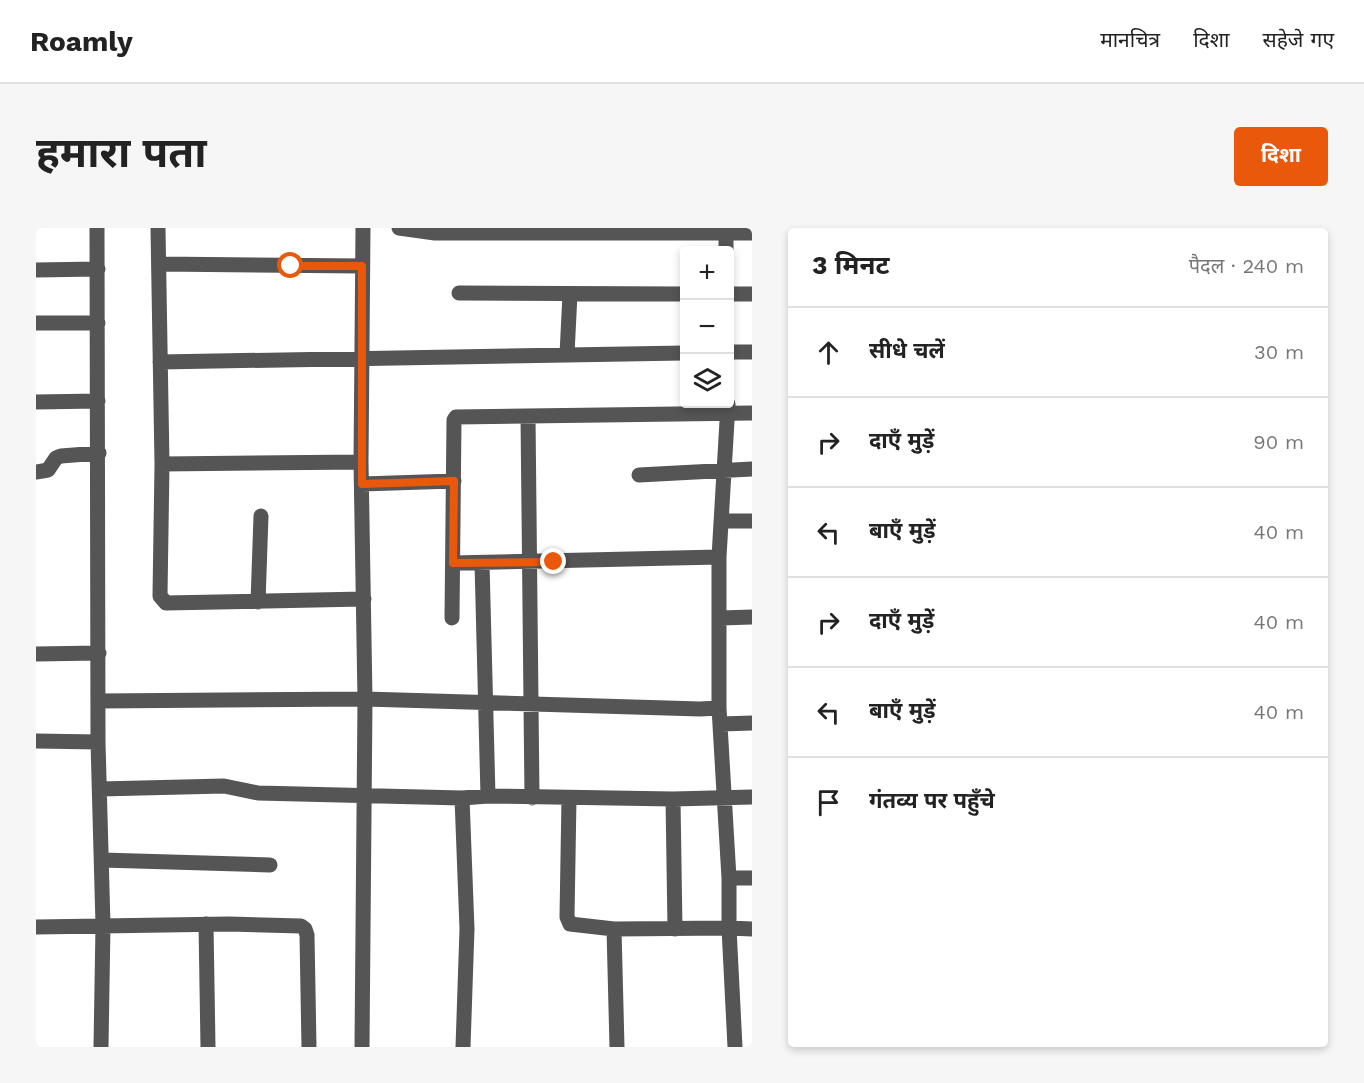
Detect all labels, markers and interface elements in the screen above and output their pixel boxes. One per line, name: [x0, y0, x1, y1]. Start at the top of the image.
text: Roamly: [30, 25, 133, 58]
text: मानचित्र: [1100, 27, 1160, 52]
text: दिशा: [1193, 27, 1229, 52]
text: सहेजे गए: [1262, 27, 1334, 52]
button: दिशा: [1234, 127, 1328, 186]
text: हमारा पता: [36, 128, 207, 177]
map controls: [680, 246, 734, 408]
button: +: [680, 246, 734, 300]
text: 3 मिनट: [812, 250, 889, 280]
route start: [277, 252, 303, 278]
text: पैदल · 240 m: [1189, 254, 1304, 278]
button: −: [680, 300, 734, 354]
icon: ahead: [812, 336, 845, 369]
text: सीधे चलें: [869, 338, 945, 363]
text: 30 m: [1254, 340, 1304, 364]
button: layers: [680, 354, 734, 408]
icon: right: [812, 426, 845, 459]
text: दाएँ मुड़ें: [869, 428, 934, 453]
text: 90 m: [1253, 430, 1304, 454]
icon: left: [812, 516, 845, 549]
text: बाएँ मुड़ें: [869, 518, 936, 543]
text: 40 m: [1253, 520, 1304, 544]
route end: [540, 548, 566, 574]
icon: right: [812, 606, 845, 639]
text: दाएँ मुड़ें: [869, 608, 934, 633]
text: 40 m: [1253, 610, 1304, 634]
icon: left: [812, 696, 845, 729]
text: बाएँ मुड़ें: [869, 698, 936, 723]
text: 40 m: [1253, 700, 1304, 724]
icon: arrive: [812, 786, 845, 819]
text: गंतव्य पर पहुँचे: [869, 788, 995, 813]

